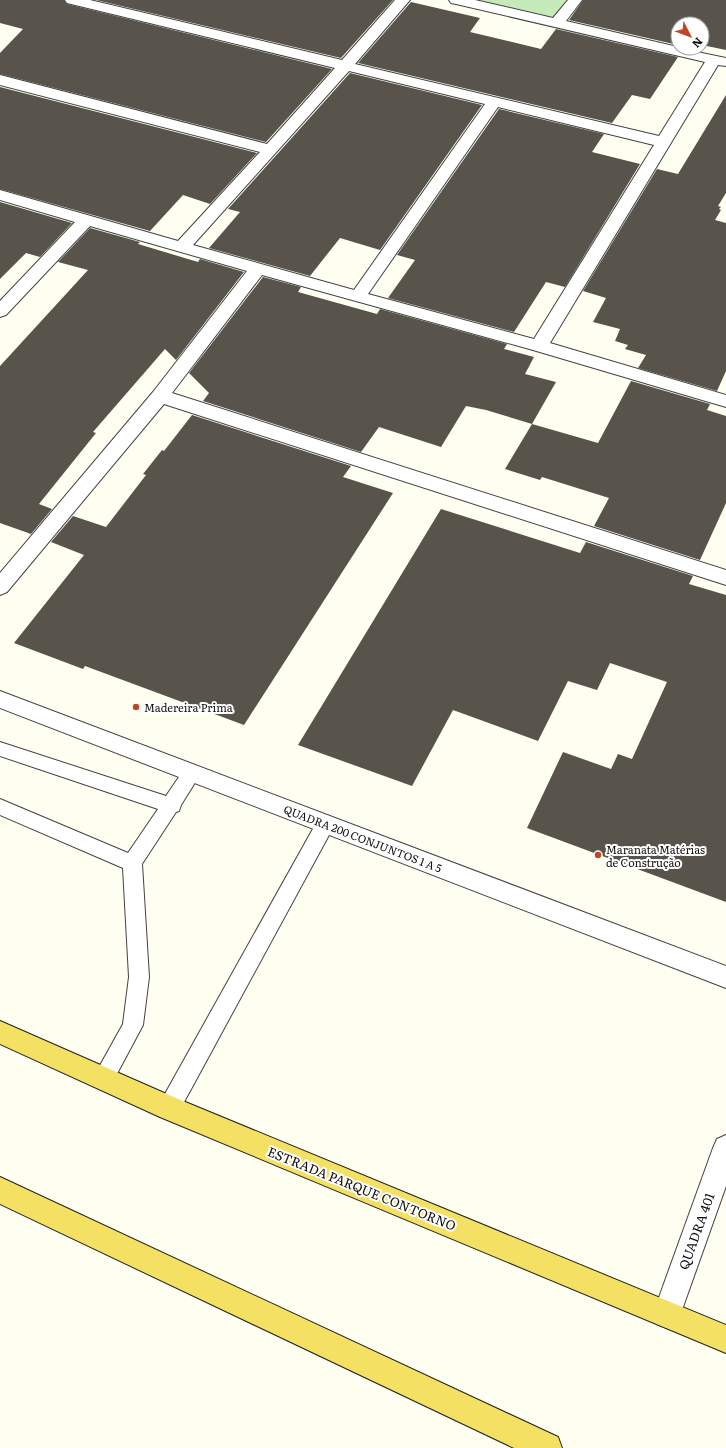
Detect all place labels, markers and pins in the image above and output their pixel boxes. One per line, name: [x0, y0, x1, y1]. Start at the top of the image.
place label: Madereira Prima: [144, 699, 233, 715]
marker: Madereira Prima: [131, 702, 141, 712]
place label: Maranata Matérias de Construção: [606, 841, 705, 870]
marker: Maranata Matérias de Construção: [593, 850, 603, 860]

